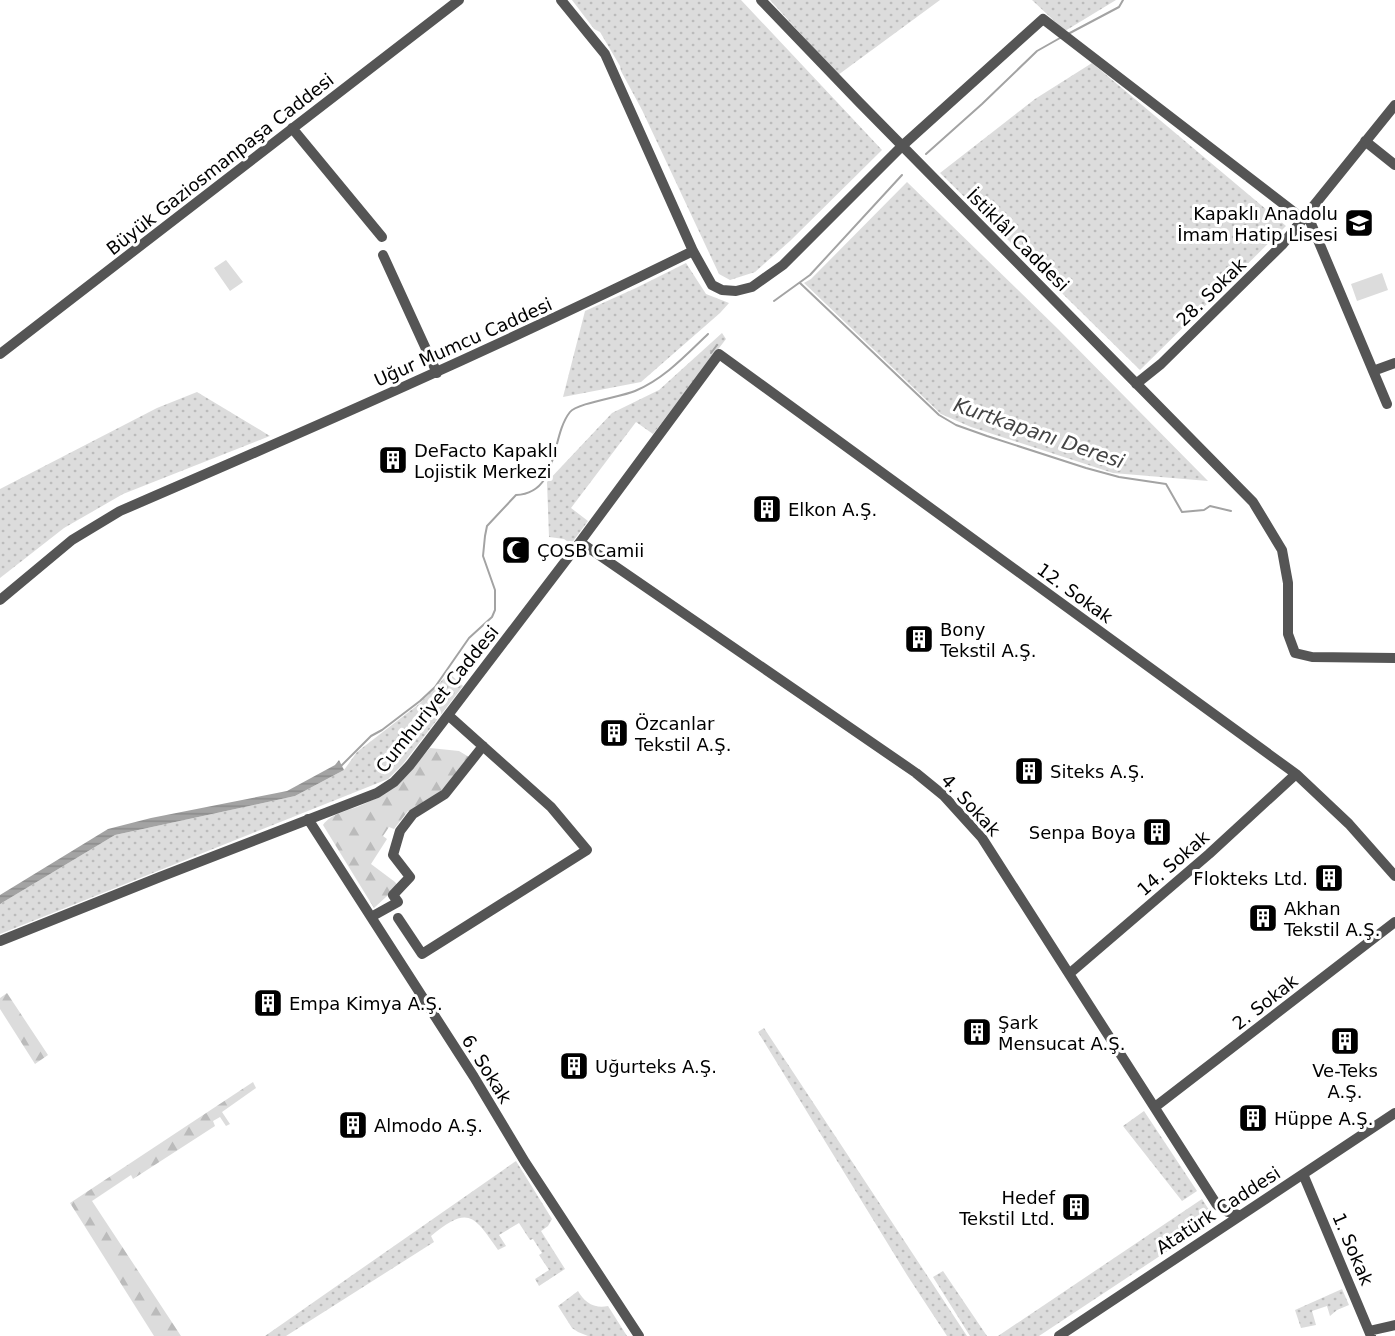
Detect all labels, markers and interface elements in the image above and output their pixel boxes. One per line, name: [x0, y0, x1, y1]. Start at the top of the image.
street label: Büyük Gaziosmanpaşa Caddesi: [102, 69, 338, 259]
street label: İstiklâl Caddesi: [963, 185, 1073, 295]
place label: Kapaklı Anadolu İmam Hatip Lisesi: [1177, 203, 1338, 245]
school or university icon: Kapaklı Anadolu İmam Hatip Lisesi: [1343, 207, 1375, 239]
street label: 28. Sokak: [1172, 253, 1250, 330]
street label: Uğur Mumcu Caddesi: [371, 293, 555, 391]
water label: Kurtkapanı Deresi: [951, 393, 1128, 474]
place label: DeFacto Kapaklı Lojistik Merkezi: [414, 440, 558, 482]
building icon: DeFacto Kapaklı Lojistik Merkezi: [377, 444, 409, 476]
building icon: Elkon A.Ş.: [751, 493, 783, 525]
place label: Elkon A.Ş.: [788, 499, 877, 520]
mosque icon: ÇOSB Camii: [500, 534, 532, 566]
place label: ÇOSB Camii: [537, 540, 644, 561]
street label: 12. Sokak: [1033, 559, 1117, 628]
place label: Bony Tekstil A.Ş.: [939, 619, 1036, 661]
street label: Cumhuriyet Caddesi: [371, 621, 503, 777]
building icon: Bony Tekstil A.Ş.: [903, 623, 935, 655]
place label: Özcanlar Tekstil A.Ş.: [634, 713, 731, 755]
building icon: Özcanlar Tekstil A.Ş.: [598, 717, 630, 749]
building icon: Siteks A.Ş.: [1013, 755, 1045, 787]
place label: Siteks A.Ş.: [1050, 761, 1145, 782]
street label: 4. Sokak: [937, 770, 1005, 841]
building icon: Senpa Boya: [1141, 816, 1173, 848]
place label: Senpa Boya: [1029, 822, 1136, 843]
street label: 14. Sokak: [1133, 826, 1214, 900]
building icon: Flokteks Ltd.: [1313, 862, 1345, 894]
place label: Flokteks Ltd.: [1193, 868, 1308, 889]
place label: Akhan Tekstil A.Ş.: [1283, 898, 1380, 940]
building icon: Akhan Tekstil A.Ş.: [1247, 902, 1279, 934]
street label: 2. Sokak: [1228, 970, 1302, 1034]
building icon: Empa Kimya A.Ş.: [252, 987, 284, 1019]
place label: Empa Kimya A.Ş.: [289, 993, 443, 1014]
place label: Şark Mensucat A.Ş.: [998, 1012, 1125, 1054]
building icon: Şark Mensucat A.Ş.: [961, 1016, 993, 1048]
building icon: Ve-Teks A.Ş.: [1329, 1025, 1361, 1057]
street label: 6. Sokak: [458, 1031, 517, 1108]
building icon: Uğurteks A.Ş.: [558, 1050, 590, 1082]
place label: Uğurteks A.Ş.: [595, 1056, 717, 1077]
place label: Ve-Teks A.Ş.: [1312, 1060, 1378, 1102]
building icon: Hüppe A.Ş.: [1237, 1102, 1269, 1134]
place label: Hüppe A.Ş.: [1274, 1108, 1373, 1129]
building icon: Almodo A.Ş.: [337, 1109, 369, 1141]
place label: Almodo A.Ş.: [374, 1115, 483, 1136]
street label: Atatürk Caddesi: [1152, 1162, 1284, 1258]
place label: Hedef Tekstil Ltd.: [958, 1187, 1056, 1229]
building icon: Hedef Tekstil Ltd.: [1060, 1191, 1092, 1223]
street label: 1. Sokak: [1328, 1210, 1378, 1289]

